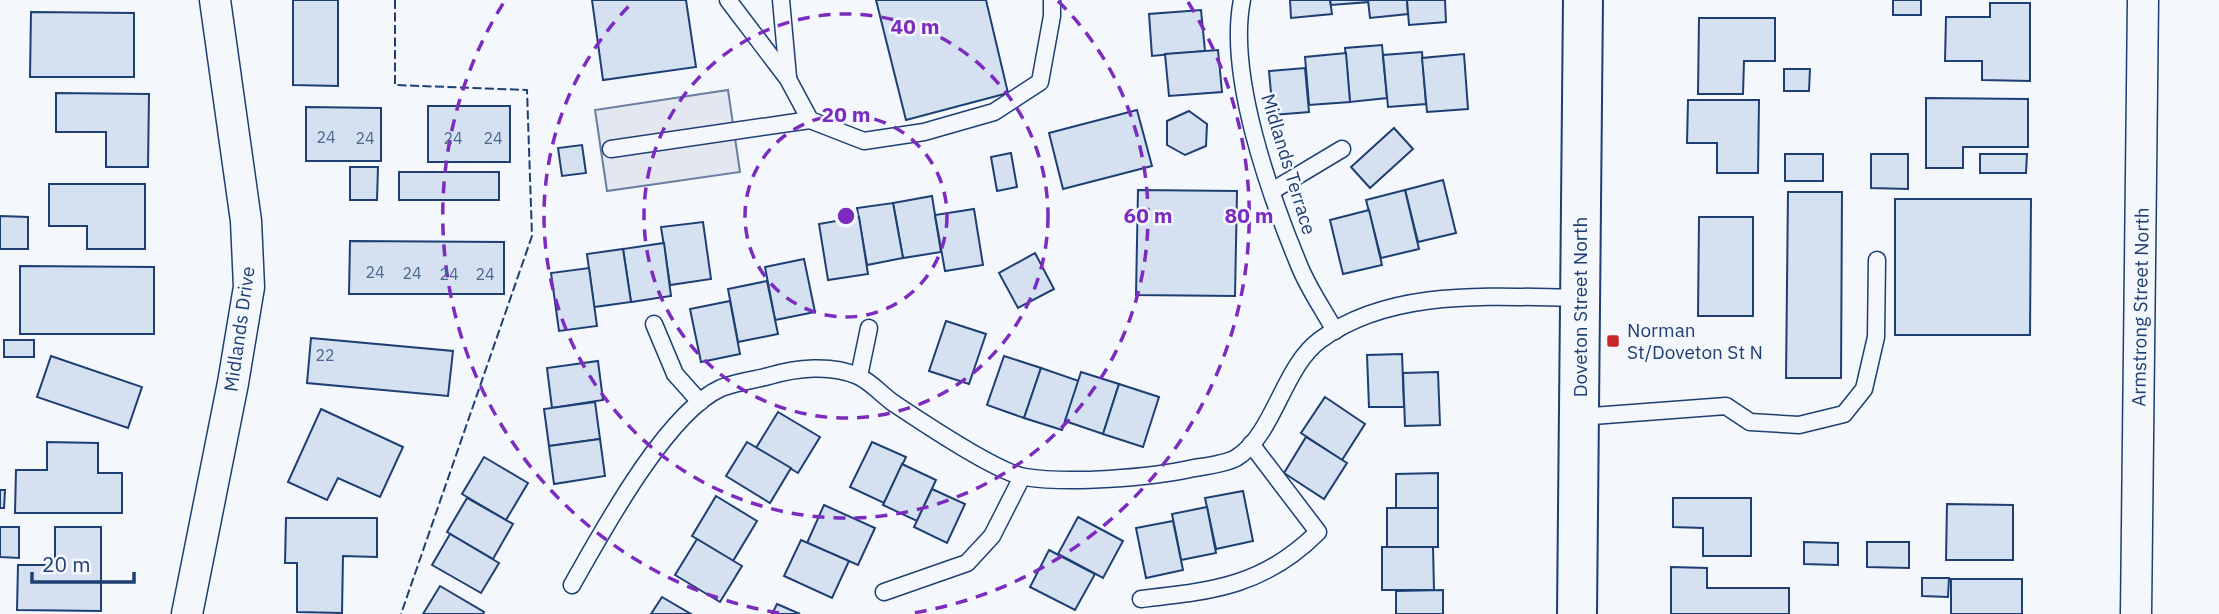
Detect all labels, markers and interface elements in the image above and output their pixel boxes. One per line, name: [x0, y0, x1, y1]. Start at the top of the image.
text: 40 m: [891, 12, 939, 40]
street label: Midlands Terrace: [1256, 91, 1322, 237]
text: 20 m: [822, 100, 870, 128]
house number: 24: [316, 127, 336, 147]
house number: 24: [355, 128, 375, 148]
house number: 24: [443, 128, 463, 148]
house number: 24: [483, 128, 503, 148]
text: 60 m: [1124, 201, 1172, 229]
text: 80 m: [1225, 201, 1273, 229]
centre of rings: [834, 204, 858, 228]
street label: Armstrong Street North: [2126, 207, 2154, 407]
street label: Doveton Street North: [1568, 217, 1592, 397]
house number: 24: [365, 262, 385, 282]
house number: 24: [402, 263, 422, 283]
house number: 24: [439, 264, 459, 284]
house number: 24: [475, 264, 495, 284]
street label: Midlands Drive: [218, 265, 260, 393]
place label: Norman St/Doveton St N: [1627, 318, 1763, 364]
marker: Norman St/Doveton St N: [1605, 333, 1621, 349]
house number: 22: [315, 345, 335, 365]
scale bar: [32, 540, 133, 584]
text: 20 m: [42, 550, 91, 578]

